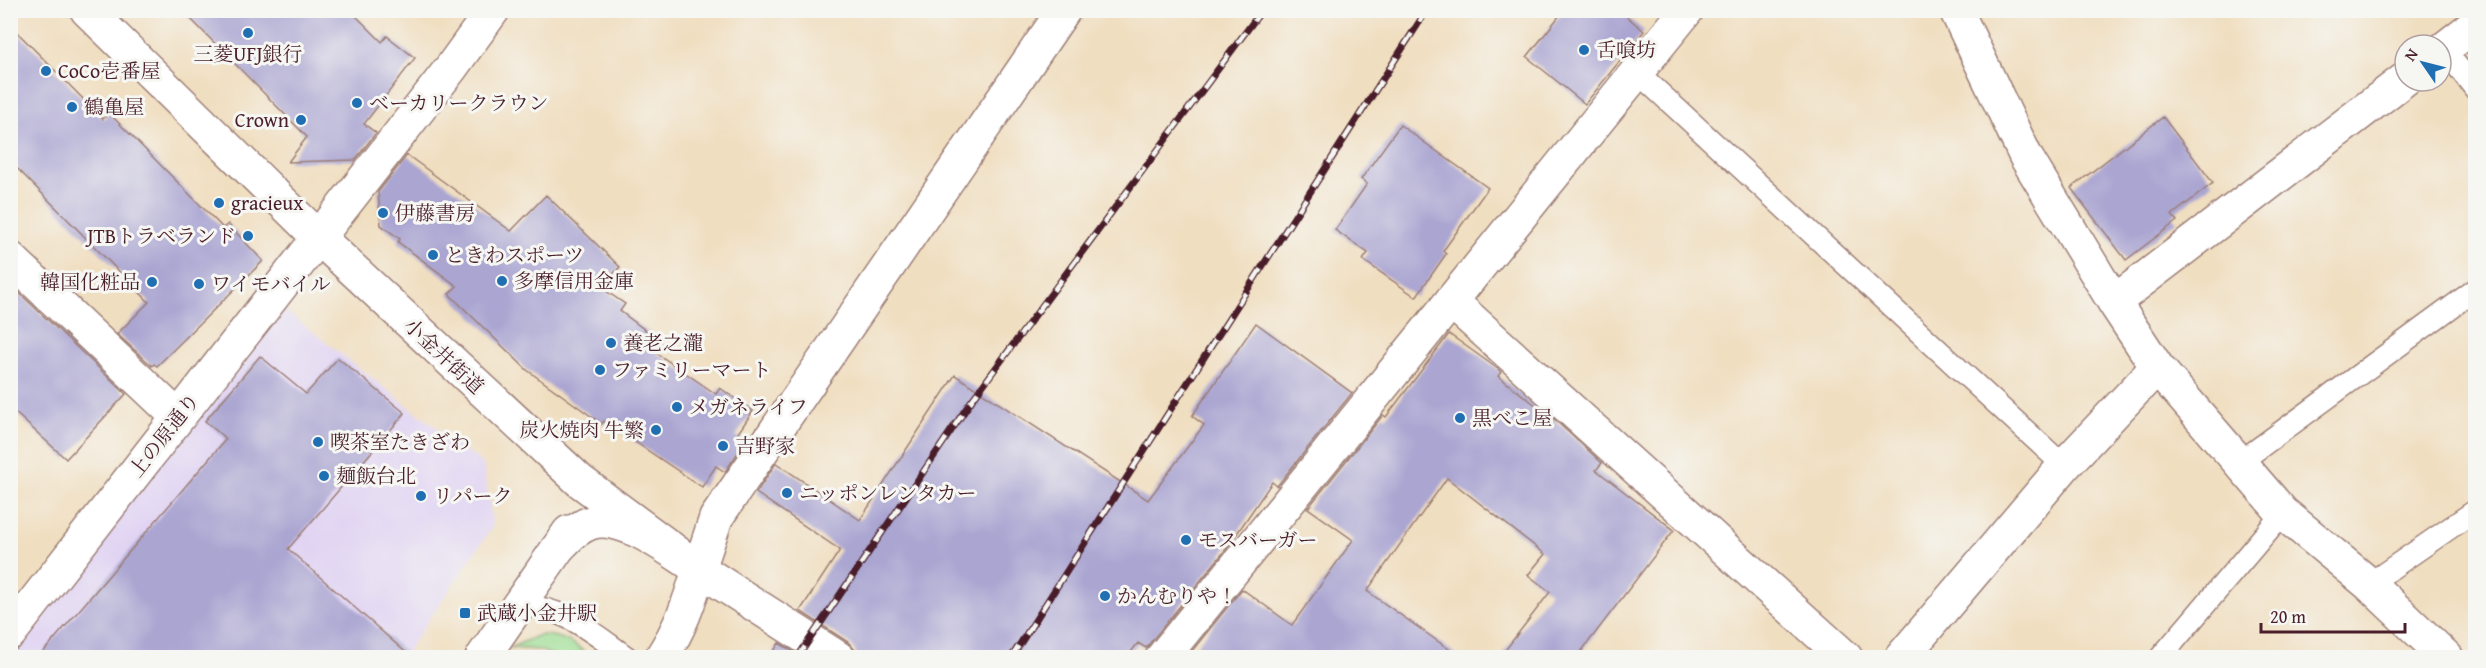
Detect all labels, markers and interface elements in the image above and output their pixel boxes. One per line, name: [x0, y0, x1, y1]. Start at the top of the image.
marker: 三菱UFJ銀行: [241, 26, 255, 40]
north arrow: [2393, 33, 2453, 93]
place label: 舌喰坊: [1596, 35, 1656, 64]
place label: 三菱UFJ銀行: [193, 39, 303, 68]
marker: 舌喰坊: [1577, 43, 1591, 57]
text: N: [2398, 43, 2424, 66]
place label: CoCo壱番屋: [58, 56, 160, 85]
marker: CoCo壱番屋: [39, 64, 53, 78]
place label: ベーカリークラウン: [369, 88, 549, 117]
place label: 鶴亀屋: [84, 92, 144, 121]
marker: ベーカリークラウン: [350, 96, 364, 110]
marker: 鶴亀屋: [65, 100, 79, 114]
place label: Crown: [235, 105, 289, 134]
marker: Crown: [294, 113, 308, 127]
place label: gracieux: [231, 188, 304, 217]
marker: gracieux: [212, 196, 226, 210]
place label: 伊藤書房: [395, 198, 475, 227]
marker: 伊藤書房: [376, 206, 390, 220]
place label: JTBトラベランド: [84, 221, 236, 250]
marker: JTBトラベランド: [241, 229, 255, 243]
place label: ときわスポーツ: [445, 240, 584, 269]
marker: ときわスポーツ: [426, 248, 440, 262]
place label: 多摩信用金庫: [514, 266, 634, 295]
place label: 韓国化粧品: [40, 267, 140, 296]
place label: ワイモバイル: [211, 269, 330, 298]
marker: 多摩信用金庫: [495, 274, 509, 288]
marker: 韓国化粧品: [145, 275, 159, 289]
marker: ワイモバイル: [192, 277, 206, 291]
street label: 小金井街道: [398, 311, 491, 400]
place label: 養老之瀧: [623, 328, 703, 357]
marker: 養老之瀧: [604, 336, 618, 350]
place label: ファミリーマート: [612, 355, 772, 384]
marker: ファミリーマート: [593, 363, 607, 377]
street label: 上の原通り: [121, 386, 206, 483]
place label: メガネライフ: [689, 392, 808, 421]
marker: メガネライフ: [670, 400, 684, 414]
place label: 黒べこ屋: [1472, 403, 1552, 432]
marker: 黒べこ屋: [1453, 411, 1467, 425]
place label: 炭火焼肉 牛繁: [520, 415, 644, 444]
marker: 炭火焼肉 牛繁: [649, 423, 663, 437]
place label: 喫茶室たきざわ: [330, 427, 470, 456]
place label: 吉野家: [735, 431, 795, 460]
marker: 喫茶室たきざわ: [311, 435, 325, 449]
marker: 吉野家: [716, 439, 730, 453]
place label: 麺飯台北: [336, 461, 416, 490]
marker: 麺飯台北: [317, 469, 331, 483]
place label: ニッポンレンタカー: [799, 478, 976, 507]
place label: リパーク: [433, 481, 512, 510]
marker: ニッポンレンタカー: [780, 486, 794, 500]
marker: リパーク: [414, 489, 428, 503]
place label: モスバーガー: [1198, 525, 1318, 554]
marker: モスバーガー: [1179, 533, 1193, 547]
place label: かんむりや！: [1117, 581, 1237, 610]
marker: かんむりや！: [1098, 589, 1112, 603]
scale bar: [2261, 596, 2405, 634]
place label: 武蔵小金井駅: [477, 598, 597, 627]
text: 20 m: [2270, 603, 2306, 630]
marker: 武蔵小金井駅: [458, 606, 472, 620]

